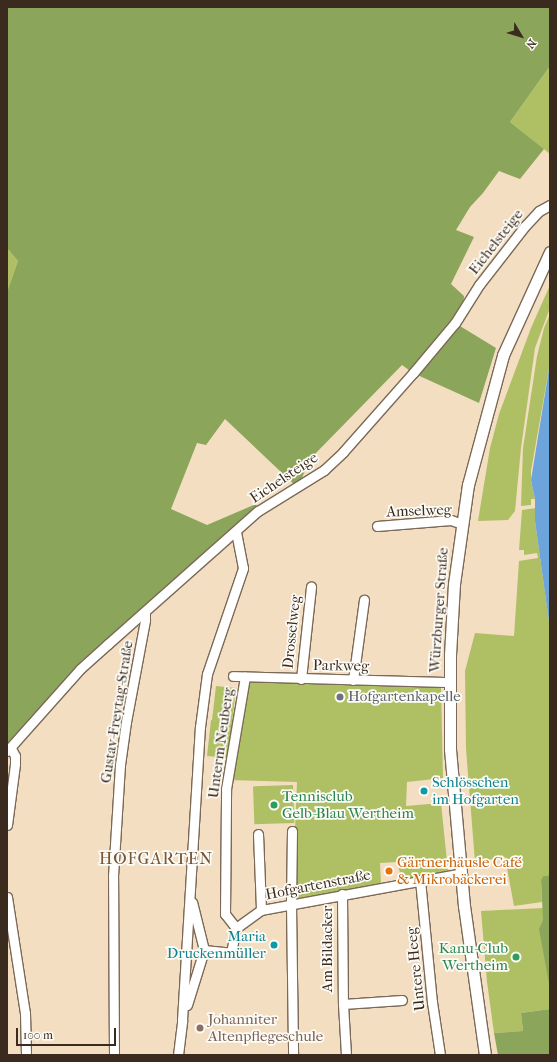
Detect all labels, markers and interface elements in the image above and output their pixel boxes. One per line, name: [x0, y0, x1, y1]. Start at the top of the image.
north arrow: [501, 16, 541, 56]
text: N: [523, 36, 539, 51]
street label: Eichelsteige: [465, 206, 527, 278]
street label: Eichelsteige: [247, 449, 321, 507]
street label: Amselweg: [386, 501, 452, 521]
street label: Würzburger Straße: [426, 547, 452, 673]
street label: Drosselweg: [279, 594, 305, 670]
street label: Gustav-Freytag-Straße: [97, 640, 137, 784]
street label: Parkweg: [313, 657, 369, 675]
street label: Unterm Neuberg: [204, 686, 238, 800]
place label: Hofgartenkapelle: [348, 688, 461, 706]
marker: Hofgartenkapelle: [335, 692, 345, 702]
place label: Schlösschen im Hofgarten: [432, 773, 519, 808]
marker: Schlösschen im Hofgarten: [419, 786, 429, 796]
place label: Tennisclub Gelb-Blau Wertheim: [282, 787, 414, 822]
marker: Tennisclub Gelb-Blau Wertheim: [269, 800, 279, 810]
district label: HOFGARTEN: [99, 849, 213, 869]
place label: Gärtnerhäusle Café & Mikrobäckerei: [397, 853, 522, 888]
street label: Hofgartenstraße: [264, 866, 372, 904]
marker: Gärtnerhäusle Café & Mikrobäckerei: [384, 866, 394, 876]
street label: Am Bildacker: [319, 906, 337, 992]
street label: Untere Heeg: [403, 926, 429, 1012]
place label: Maria Druckenmüller: [167, 927, 266, 962]
place label: Kanu-Club Wertheim: [439, 939, 508, 974]
marker: Maria Druckenmüller: [269, 940, 279, 950]
marker: Kanu-Club Wertheim: [511, 952, 521, 962]
place label: Johanniter Altenpflegeschule: [208, 1010, 323, 1045]
scale bar: [18, 1020, 118, 1046]
marker: Johanniter Altenpflegeschule: [195, 1023, 205, 1033]
text: 100 m: [23, 1028, 53, 1042]

